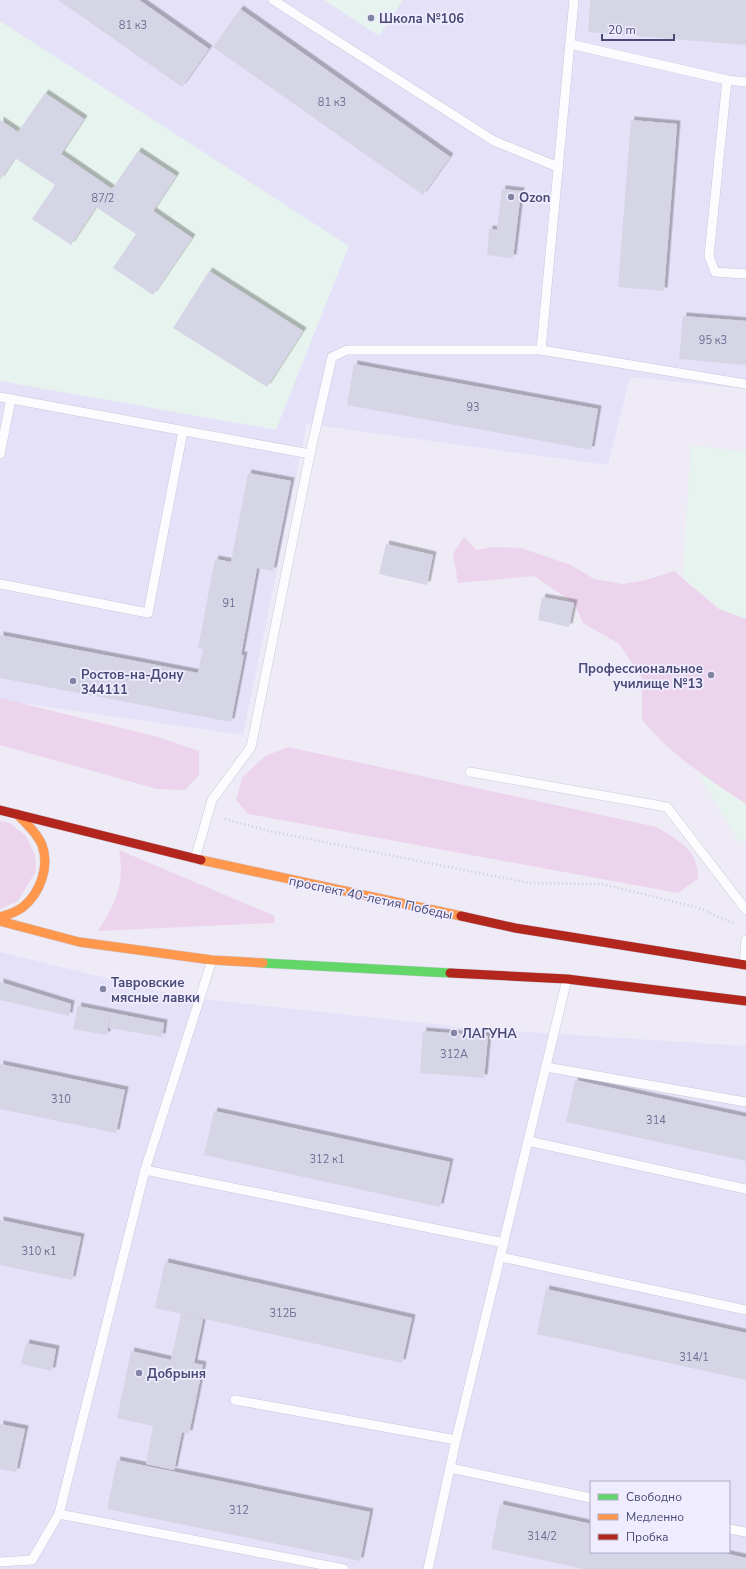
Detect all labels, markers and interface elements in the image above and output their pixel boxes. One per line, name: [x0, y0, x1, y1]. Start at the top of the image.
place label: Школа №106: [379, 10, 464, 28]
marker: Школа №106: [366, 13, 376, 23]
scale bar: [602, 16, 674, 42]
house number: 81 к3: [119, 18, 147, 33]
text: 20 m: [608, 22, 636, 38]
house number: 81 к3: [318, 95, 346, 110]
place label: Ozon: [519, 189, 550, 207]
house number: 87/2: [92, 191, 114, 206]
marker: Ozon: [506, 192, 516, 202]
house number: 95 к3: [699, 333, 727, 348]
house number: 93: [466, 400, 480, 415]
house number: 91: [222, 596, 236, 611]
place label: Профессиональное училище №13: [578, 660, 703, 693]
place label: Ростов-на-Дону 344111: [81, 666, 183, 699]
marker: Профессиональное училище №13: [706, 670, 716, 680]
marker: Ростов-на-Дону 344111: [68, 676, 78, 686]
street label: проспект 40-летия Победы: [287, 872, 454, 924]
place label: Тавровские мясные лавки: [111, 974, 200, 1007]
marker: Тавровские мясные лавки: [98, 984, 108, 994]
place label: ЛАГУНА: [462, 1025, 517, 1043]
marker: ЛАГУНА: [449, 1028, 459, 1038]
house number: 312А: [440, 1047, 468, 1062]
house number: 310: [51, 1092, 71, 1107]
house number: 314: [646, 1113, 666, 1128]
house number: 312 к1: [309, 1152, 345, 1167]
house number: 310 к1: [21, 1244, 57, 1259]
house number: 312Б: [269, 1306, 297, 1321]
house number: 314/1: [679, 1350, 709, 1365]
place label: Добрыня: [147, 1365, 206, 1383]
marker: Добрыня: [134, 1368, 144, 1378]
legend: [590, 1481, 730, 1553]
text: Свободно: [626, 1489, 682, 1505]
house number: 312: [229, 1503, 249, 1518]
text: Медленно: [626, 1509, 684, 1525]
house number: 314/2: [527, 1529, 557, 1544]
text: Пробка: [626, 1529, 669, 1545]

